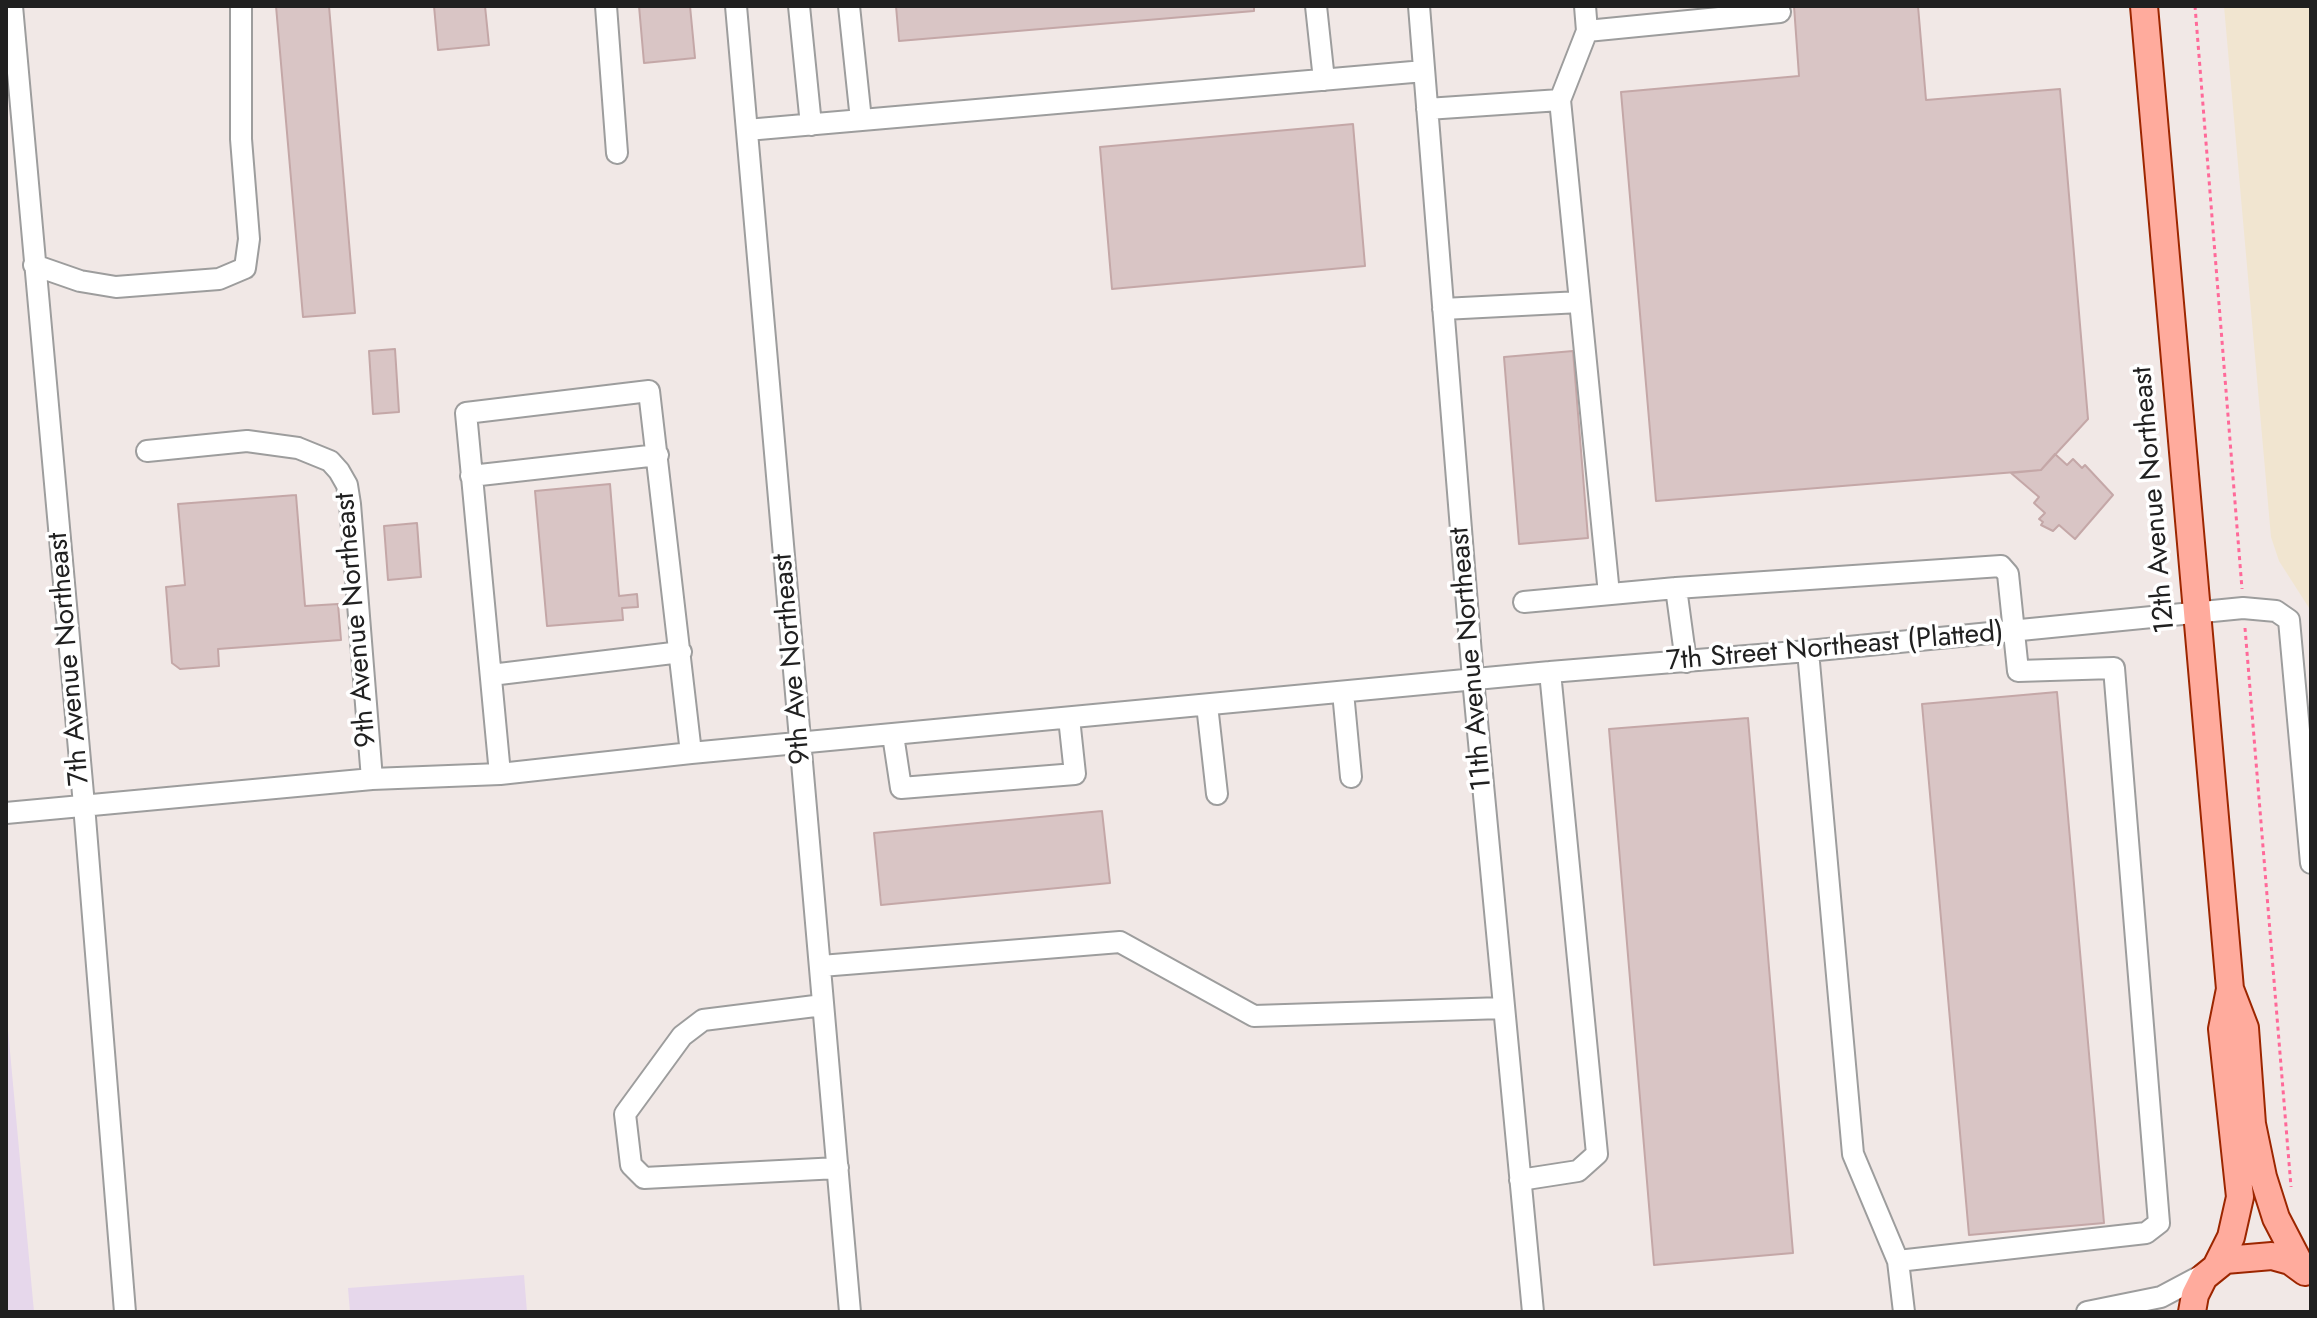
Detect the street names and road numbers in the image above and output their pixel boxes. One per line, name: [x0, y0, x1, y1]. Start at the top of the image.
street label: 12th Avenue Northeast: [2127, 365, 2183, 635]
street label: 9th Avenue Northeast: [329, 491, 385, 749]
street label: 11th Avenue Northeast: [1444, 526, 1500, 792]
street label: 7th Avenue Northeast: [42, 531, 98, 787]
street label: 9th Ave Northeast: [767, 552, 819, 766]
street label: 7th Street Northeast (Platted): [1665, 617, 2005, 679]

